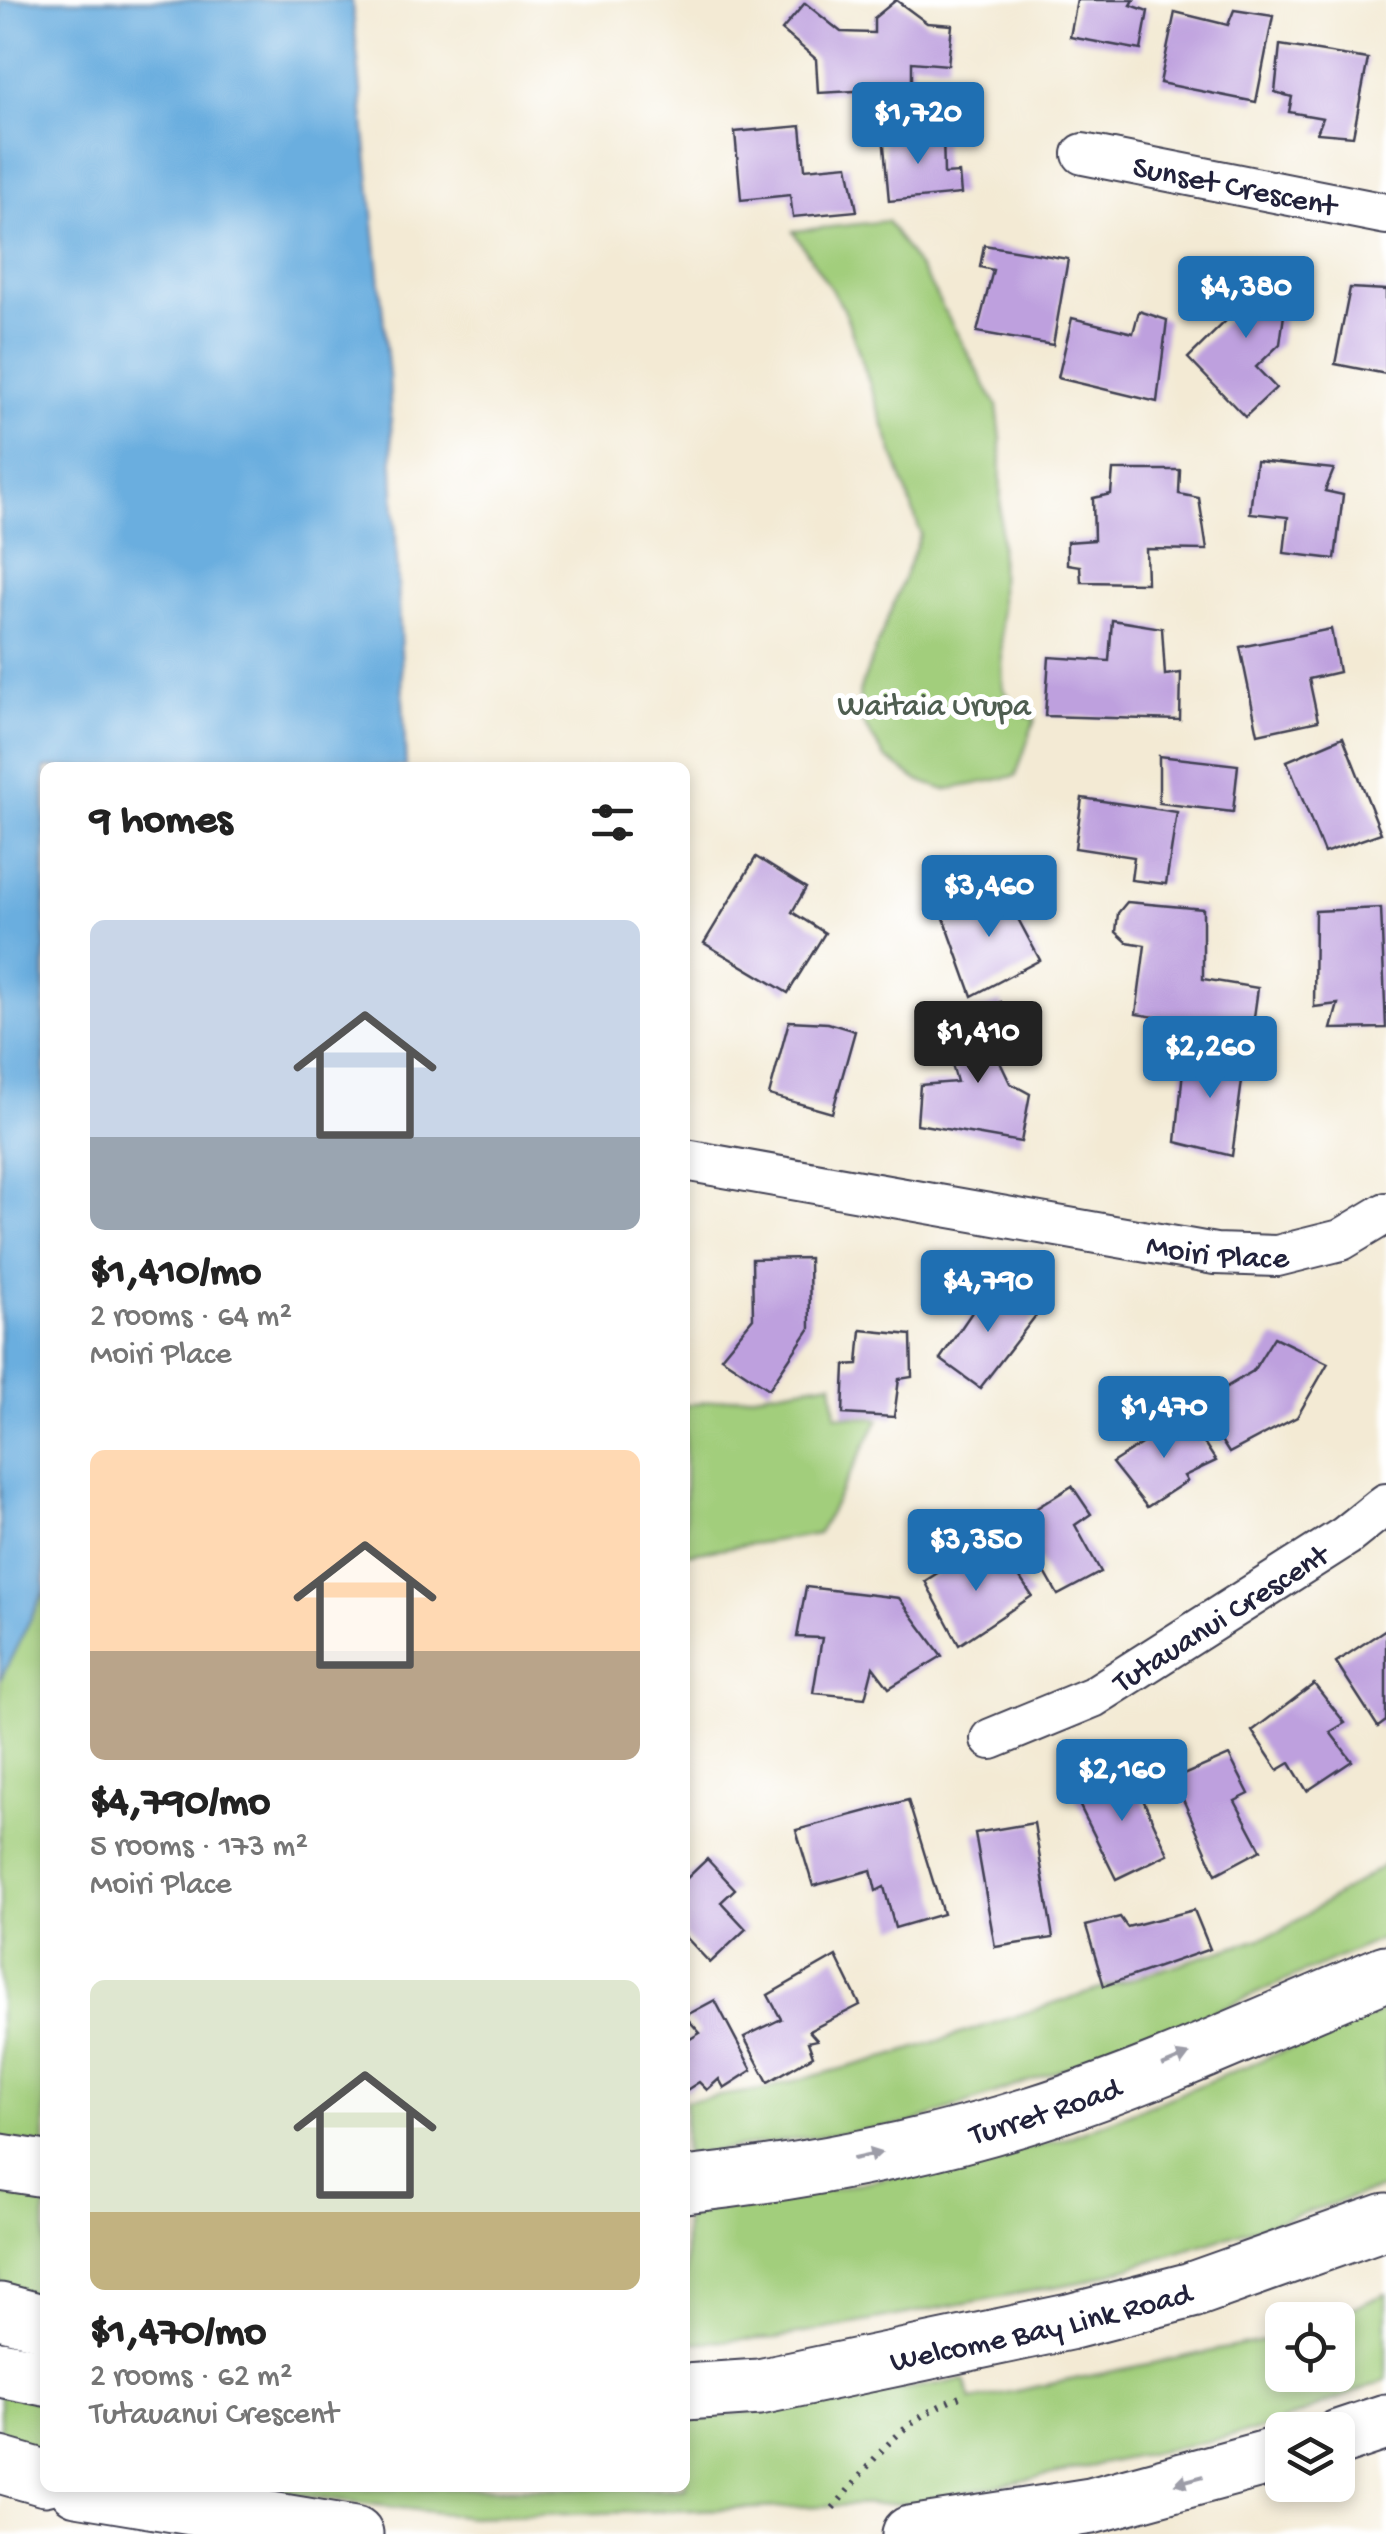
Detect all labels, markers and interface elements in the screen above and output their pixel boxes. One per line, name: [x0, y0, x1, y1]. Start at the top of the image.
pin: $1,720: [837, 82, 999, 167]
text: $1,720: [874, 95, 962, 133]
street label: Sunset Crescent: [1129, 150, 1342, 228]
pin: $4,380: [1165, 256, 1327, 341]
text: $4,380: [1200, 269, 1292, 307]
park label: Waitaia Urupa: [837, 689, 1032, 727]
icon: filters: [585, 795, 640, 850]
text: 9 homes: [90, 798, 232, 847]
pin: $3,460: [908, 855, 1070, 940]
text: $3,460: [944, 868, 1034, 906]
icon: home: [275, 985, 455, 1165]
pin: $1,410: [897, 1001, 1059, 1086]
text: $1,410: [936, 1014, 1020, 1052]
pin: $2,260: [1129, 1016, 1291, 1101]
text: $2,260: [1165, 1029, 1255, 1067]
street label: Moiri Place: [1143, 1228, 1293, 1281]
text: $1,410/mo: [90, 1250, 261, 1299]
pin: $4,790: [907, 1250, 1069, 1335]
text: $4,790: [943, 1263, 1033, 1301]
text: 2 rooms · 64 m²: [90, 1299, 292, 1337]
text: Moiri Place: [90, 1337, 231, 1375]
pin: $1,470: [1083, 1376, 1245, 1461]
text: $1,470: [1120, 1389, 1208, 1427]
pin: $3,350: [895, 1509, 1057, 1594]
icon: home: [275, 1515, 455, 1695]
text: $3,350: [930, 1522, 1022, 1560]
street label: Tutauanui Crescent: [1105, 1537, 1339, 1705]
pin: $2,160: [1041, 1739, 1203, 1824]
text: $2,160: [1078, 1752, 1166, 1790]
text: $4,790/mo: [90, 1780, 270, 1829]
text: 5 rooms · 173 m²: [90, 1829, 308, 1867]
text: Moiri Place: [90, 1867, 231, 1905]
icon: home: [275, 2045, 455, 2225]
one-way arrow: [1161, 2052, 1191, 2068]
street label: Turret Road: [964, 2071, 1129, 2157]
one-way arrow: [851, 2148, 882, 2164]
street label: Welcome Bay Link Road: [887, 2276, 1198, 2383]
map controls: [1265, 2302, 1355, 2502]
button: locate: [1265, 2302, 1355, 2392]
text: $1,470/mo: [90, 2310, 266, 2359]
text: 2 rooms · 62 m²: [90, 2359, 292, 2397]
text: Tutauanui Crescent: [90, 2397, 338, 2435]
button: layers: [1265, 2412, 1355, 2502]
one-way arrow: [1173, 2472, 1204, 2488]

